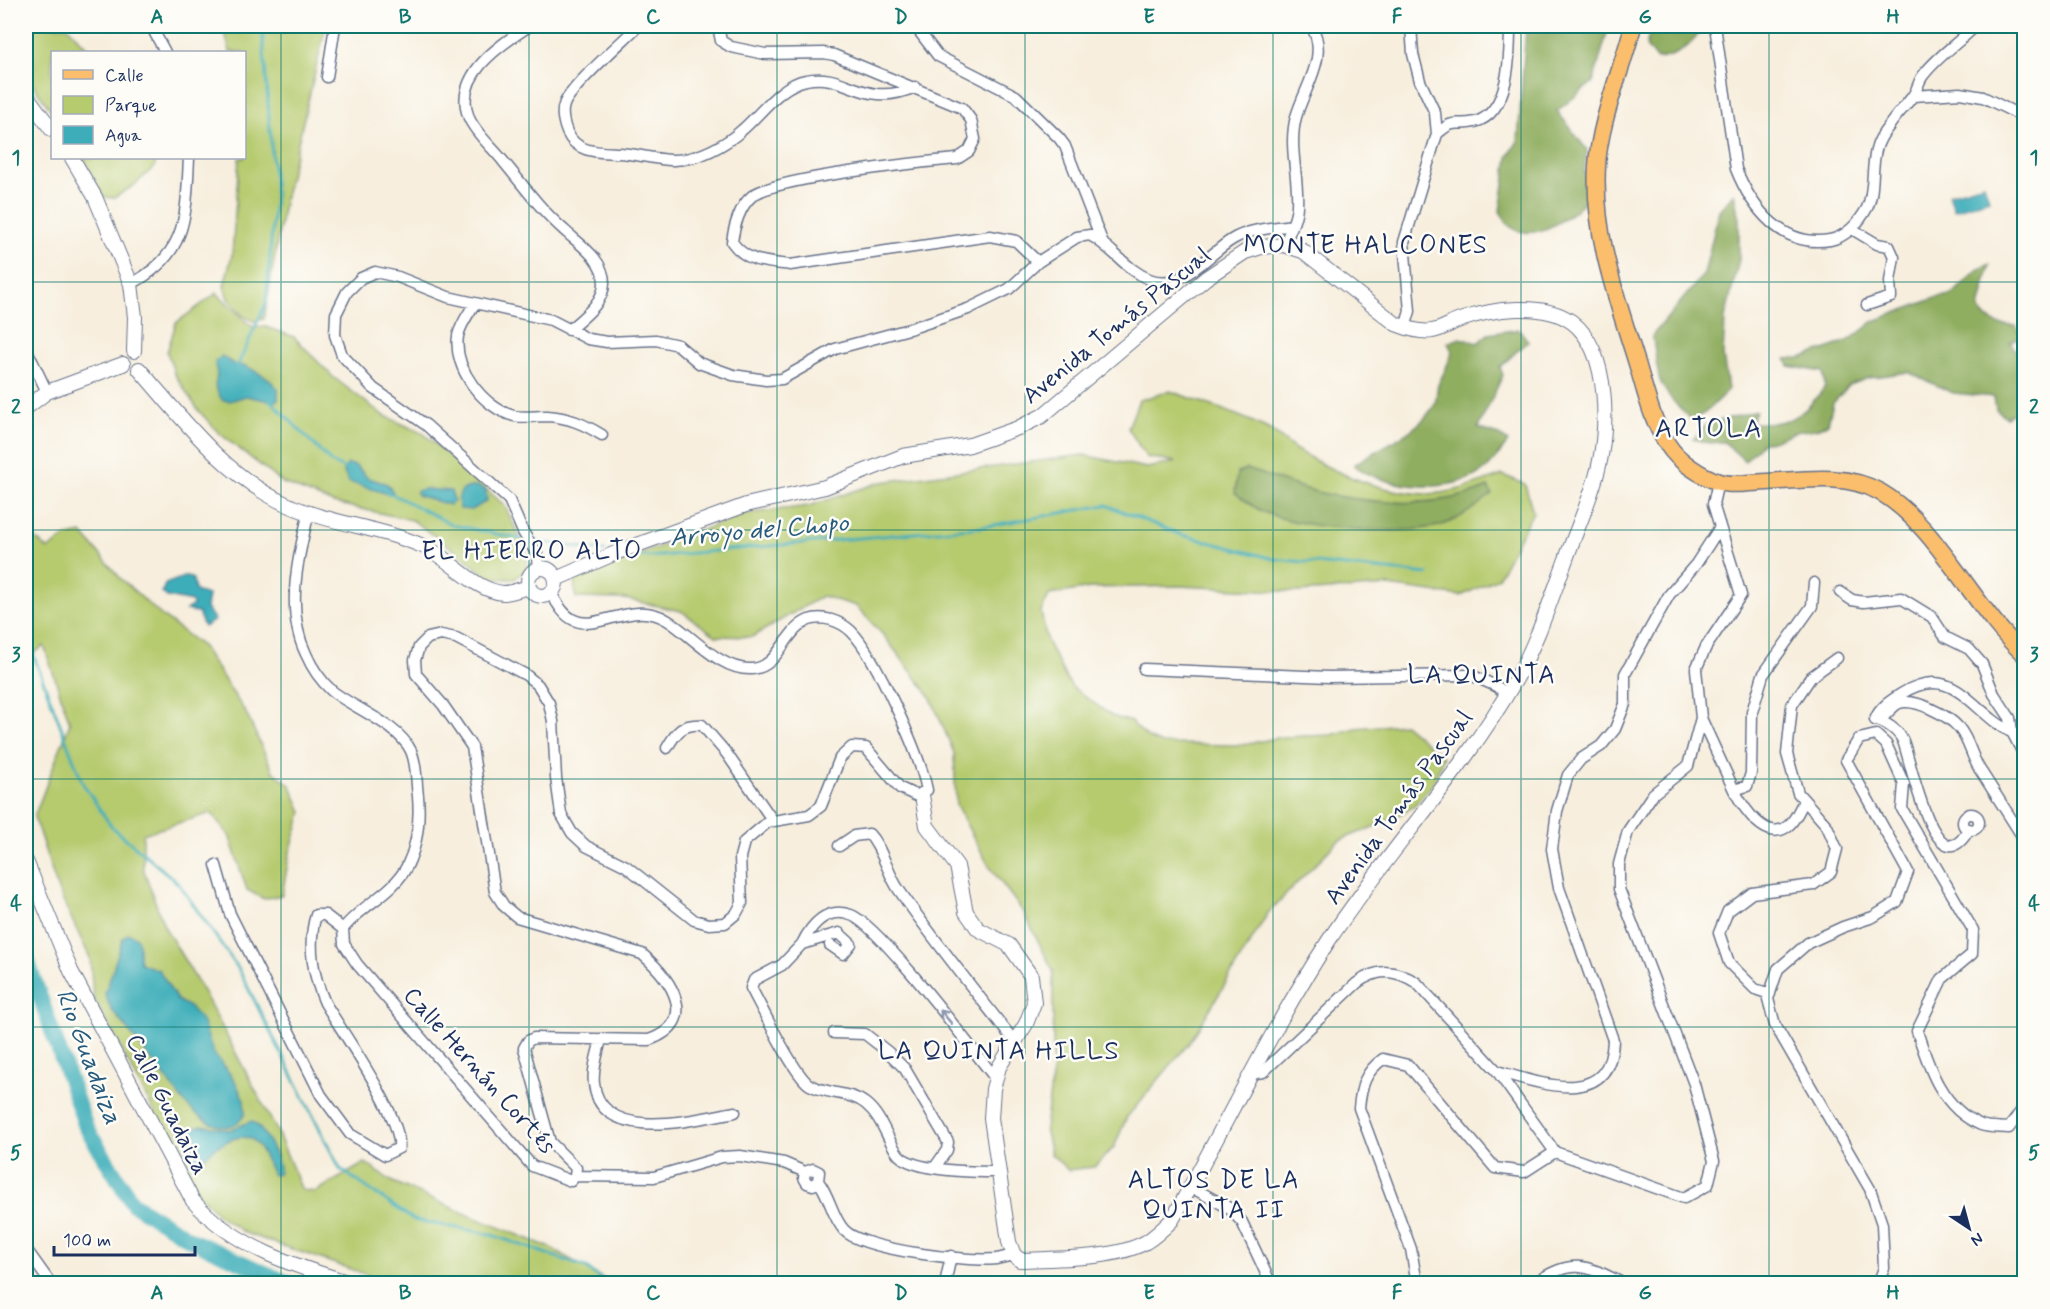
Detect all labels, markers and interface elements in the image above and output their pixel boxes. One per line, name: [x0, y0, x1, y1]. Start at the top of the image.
text: A: [150, 4, 164, 31]
text: B: [399, 4, 412, 31]
text: C: [646, 4, 661, 31]
text: D: [894, 4, 908, 31]
text: E: [1143, 4, 1155, 31]
text: F: [1392, 4, 1403, 31]
text: G: [1638, 4, 1652, 31]
text: H: [1886, 4, 1900, 31]
legend: [51, 51, 246, 159]
text: Calle: [105, 64, 144, 88]
text: Parque: [105, 94, 157, 118]
text: Agua: [105, 124, 142, 148]
text: 1: [12, 145, 20, 172]
text: 1: [2030, 145, 2038, 172]
district label: MONTE HALCONES: [1244, 229, 1489, 263]
street label: Avenida Tomás Pascual: [1017, 241, 1217, 412]
text: 2: [11, 394, 21, 421]
text: 2: [2029, 394, 2039, 421]
district label: ARTOLA: [1655, 412, 1763, 447]
water label: Arroyo del Chopo: [669, 506, 851, 556]
district label: EL HIERRO ALTO: [421, 535, 643, 569]
text: 3: [11, 642, 21, 669]
text: 3: [2029, 642, 2039, 669]
district label: LA QUINTA: [1408, 659, 1557, 693]
street label: Avenida Tomás Pascual: [1318, 704, 1480, 911]
text: 4: [10, 891, 22, 918]
text: 4: [2028, 891, 2040, 918]
street label: Calle Hernán Cortés: [396, 981, 562, 1161]
water label: Rio Guadaiza: [47, 984, 130, 1129]
one-way arrow: [939, 1009, 952, 1025]
street label: Calle Guadaiza: [118, 1029, 215, 1180]
district label: LA QUINTA HILLS: [878, 1035, 1120, 1069]
text: 5: [10, 1140, 22, 1167]
text: 5: [2028, 1140, 2040, 1167]
district label: ALTOS DE LA QUINTA II: [1128, 1164, 1300, 1228]
north arrow: [1939, 1198, 1999, 1258]
scale bar: [54, 1219, 195, 1257]
text: N: [1966, 1227, 1987, 1251]
text: 100 m: [63, 1229, 111, 1253]
text: A: [150, 1280, 164, 1307]
text: B: [399, 1280, 412, 1307]
text: C: [646, 1280, 661, 1307]
text: D: [894, 1280, 908, 1307]
text: E: [1143, 1280, 1155, 1307]
text: F: [1392, 1280, 1403, 1307]
text: G: [1638, 1280, 1652, 1307]
text: H: [1886, 1280, 1900, 1307]

